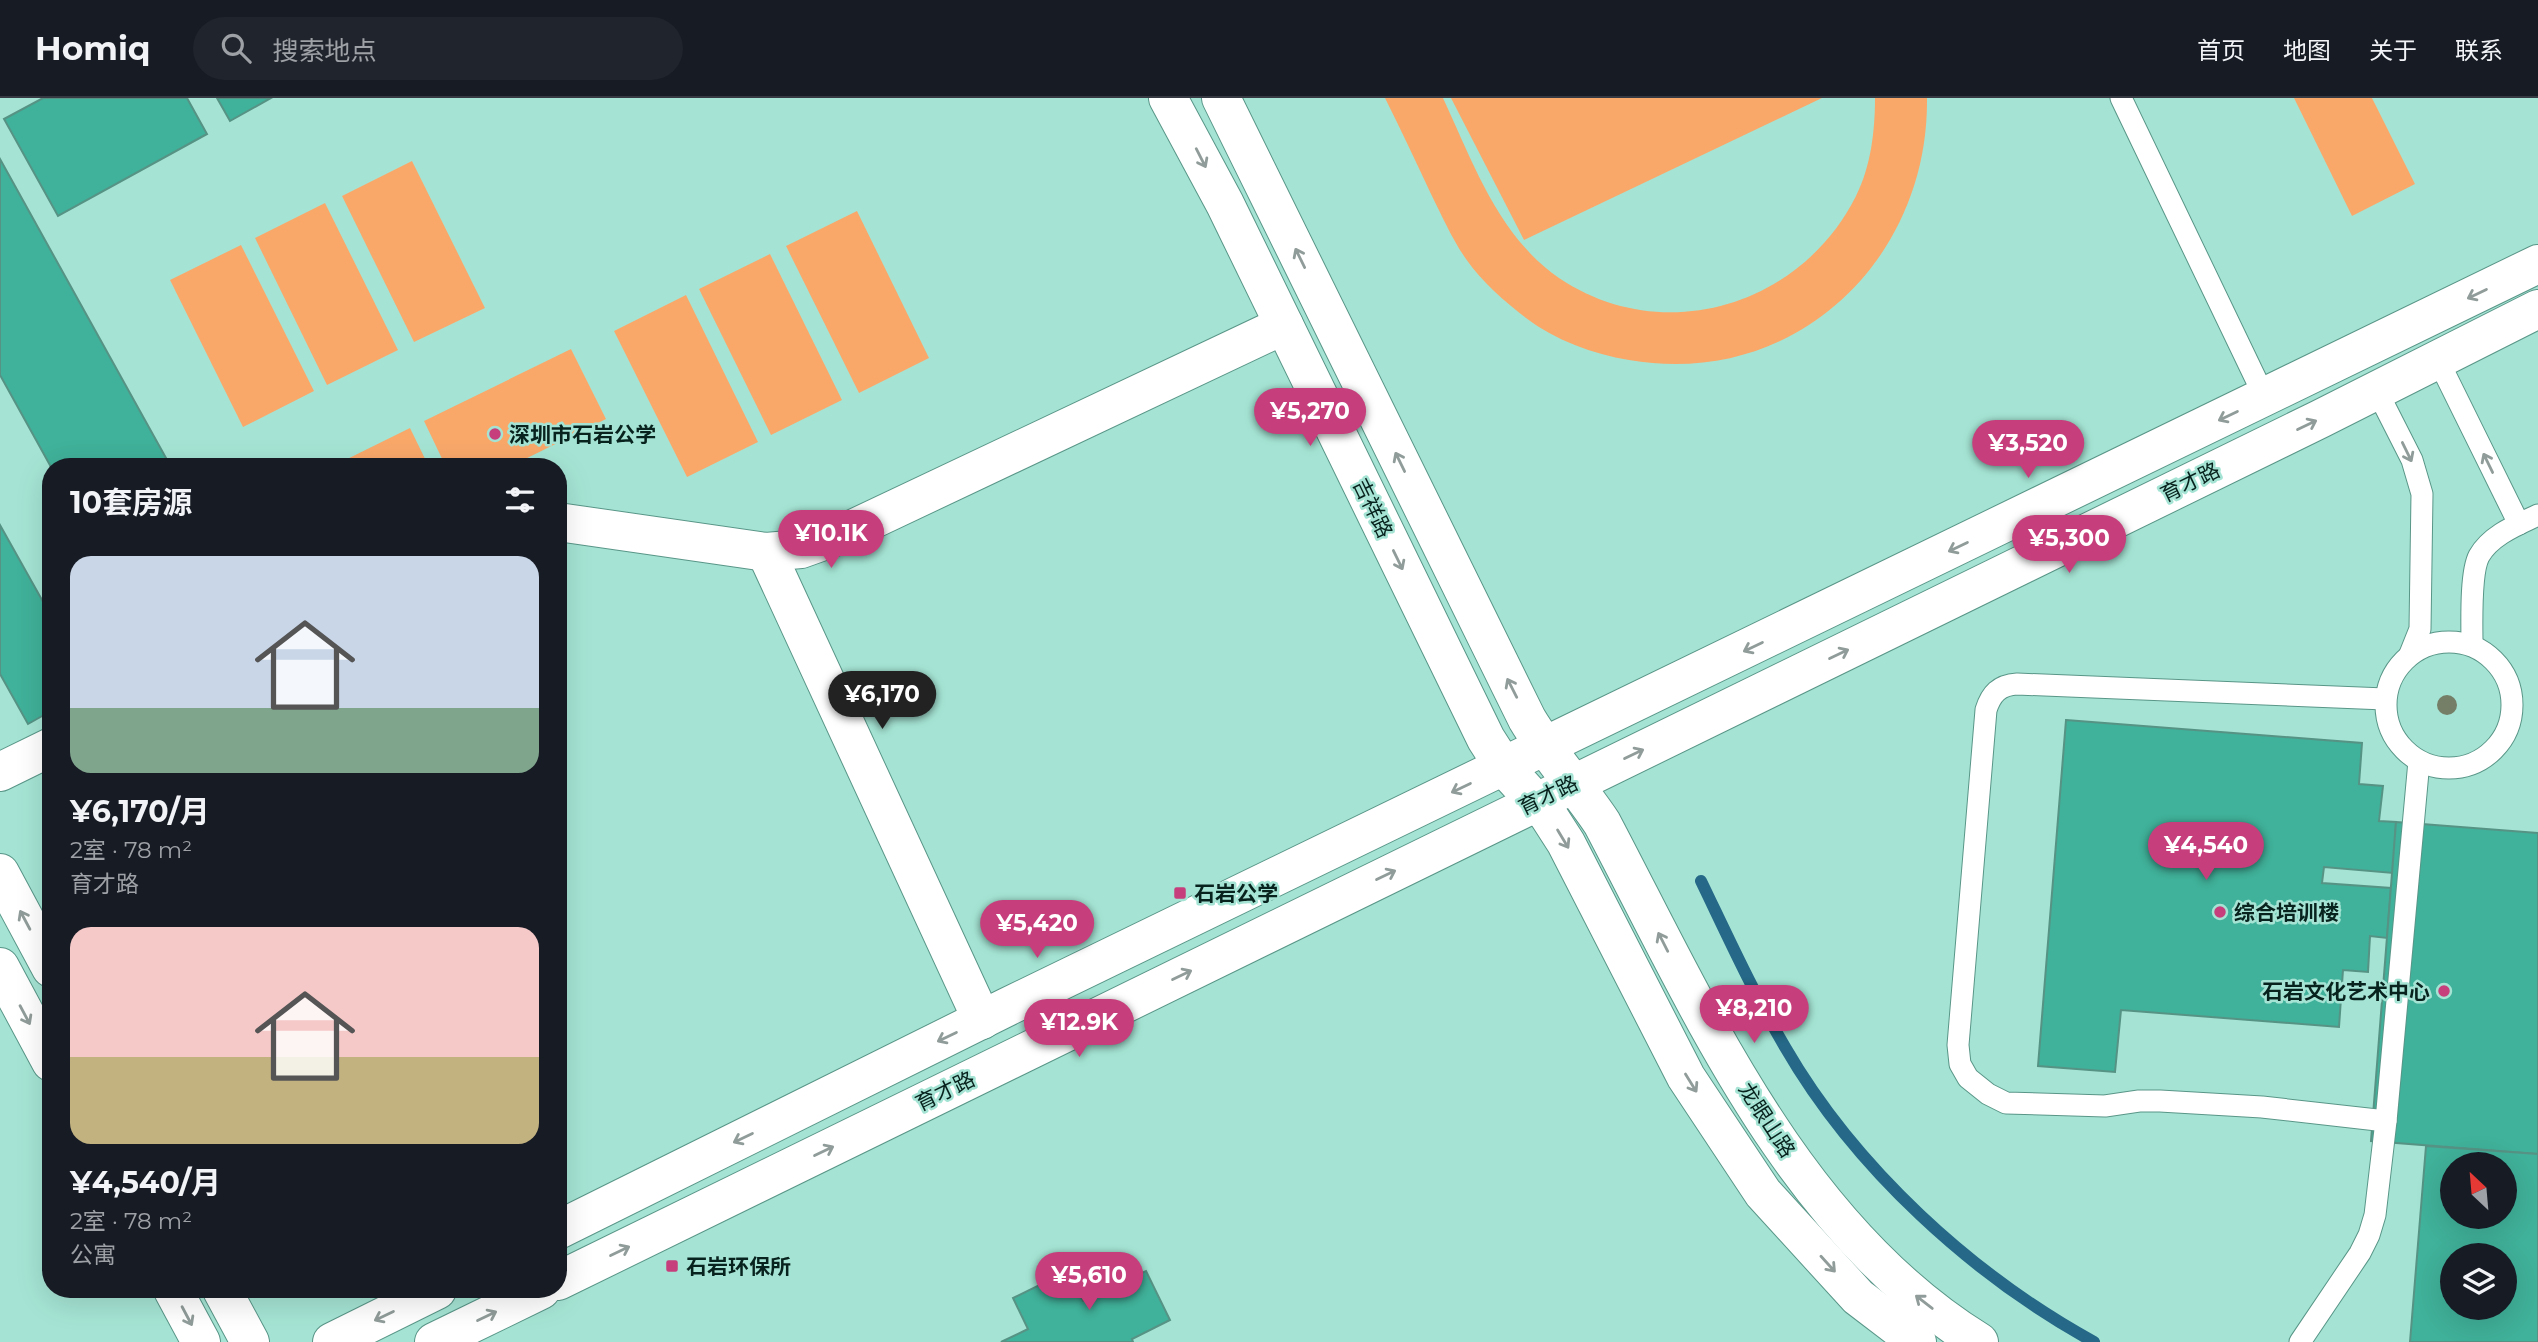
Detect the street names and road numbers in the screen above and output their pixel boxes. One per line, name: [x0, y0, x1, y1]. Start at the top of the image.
street label: 育才路: [2156, 457, 2224, 507]
street label: 吉祥路: [1348, 474, 1398, 542]
street label: 育才路: [1514, 770, 1582, 820]
street label: 育才路: [911, 1066, 979, 1116]
street label: 龙眼山路: [1734, 1078, 1800, 1162]

